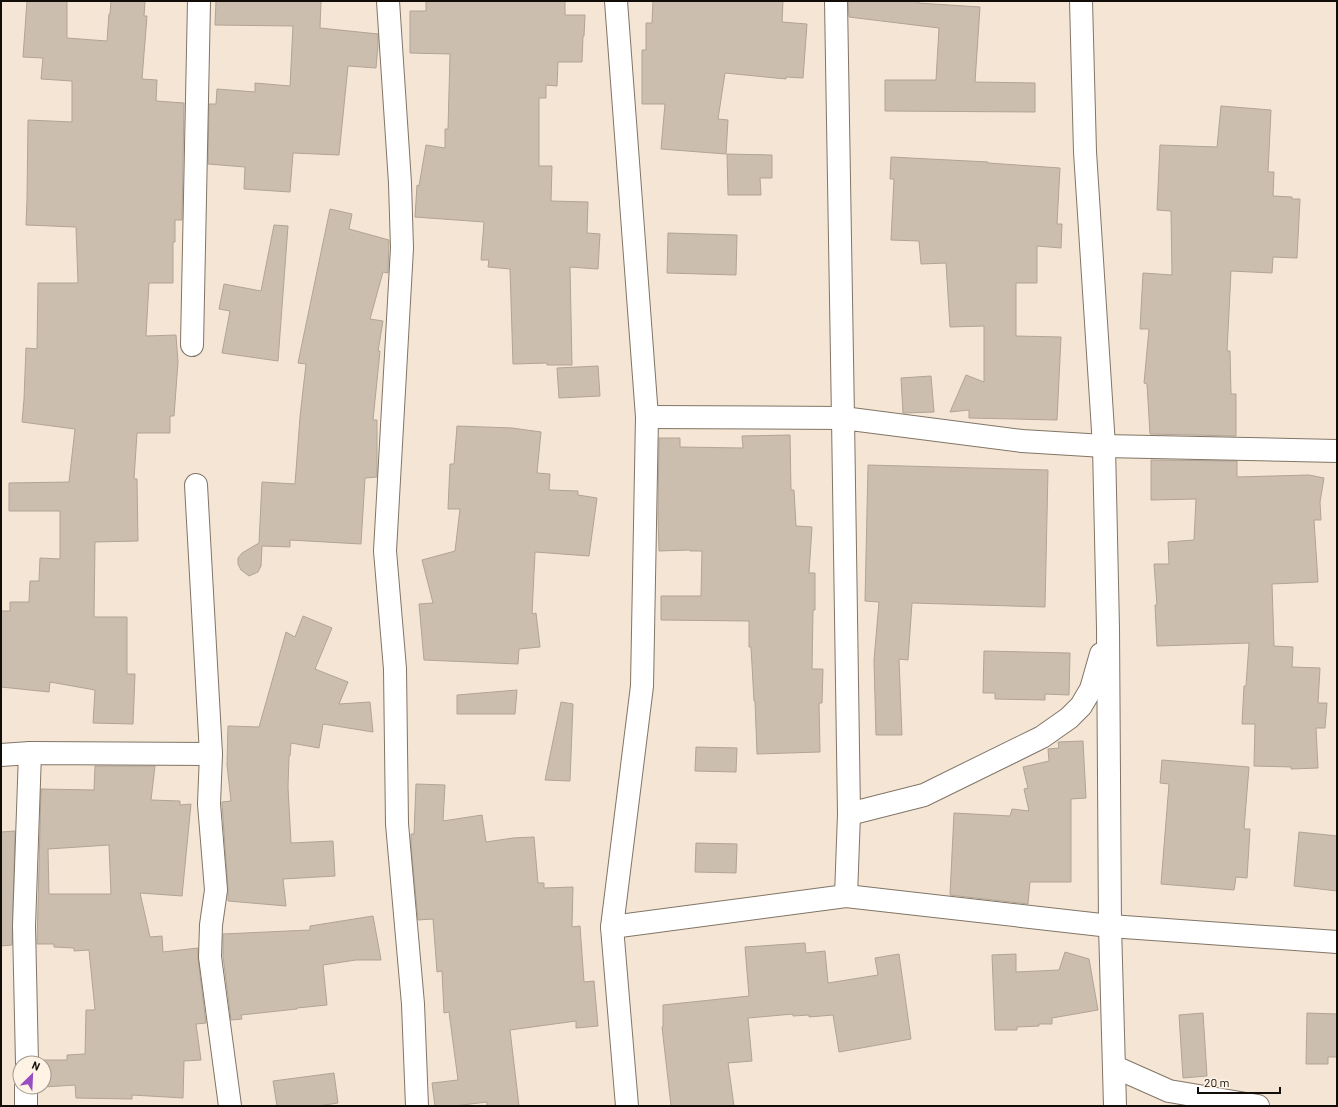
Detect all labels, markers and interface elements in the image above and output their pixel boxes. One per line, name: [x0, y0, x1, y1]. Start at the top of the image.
north arrow: [12, 1055, 52, 1095]
text: N: [30, 1058, 42, 1073]
scale bar: [1198, 1069, 1280, 1095]
text: 20 m: [1204, 1075, 1230, 1089]

